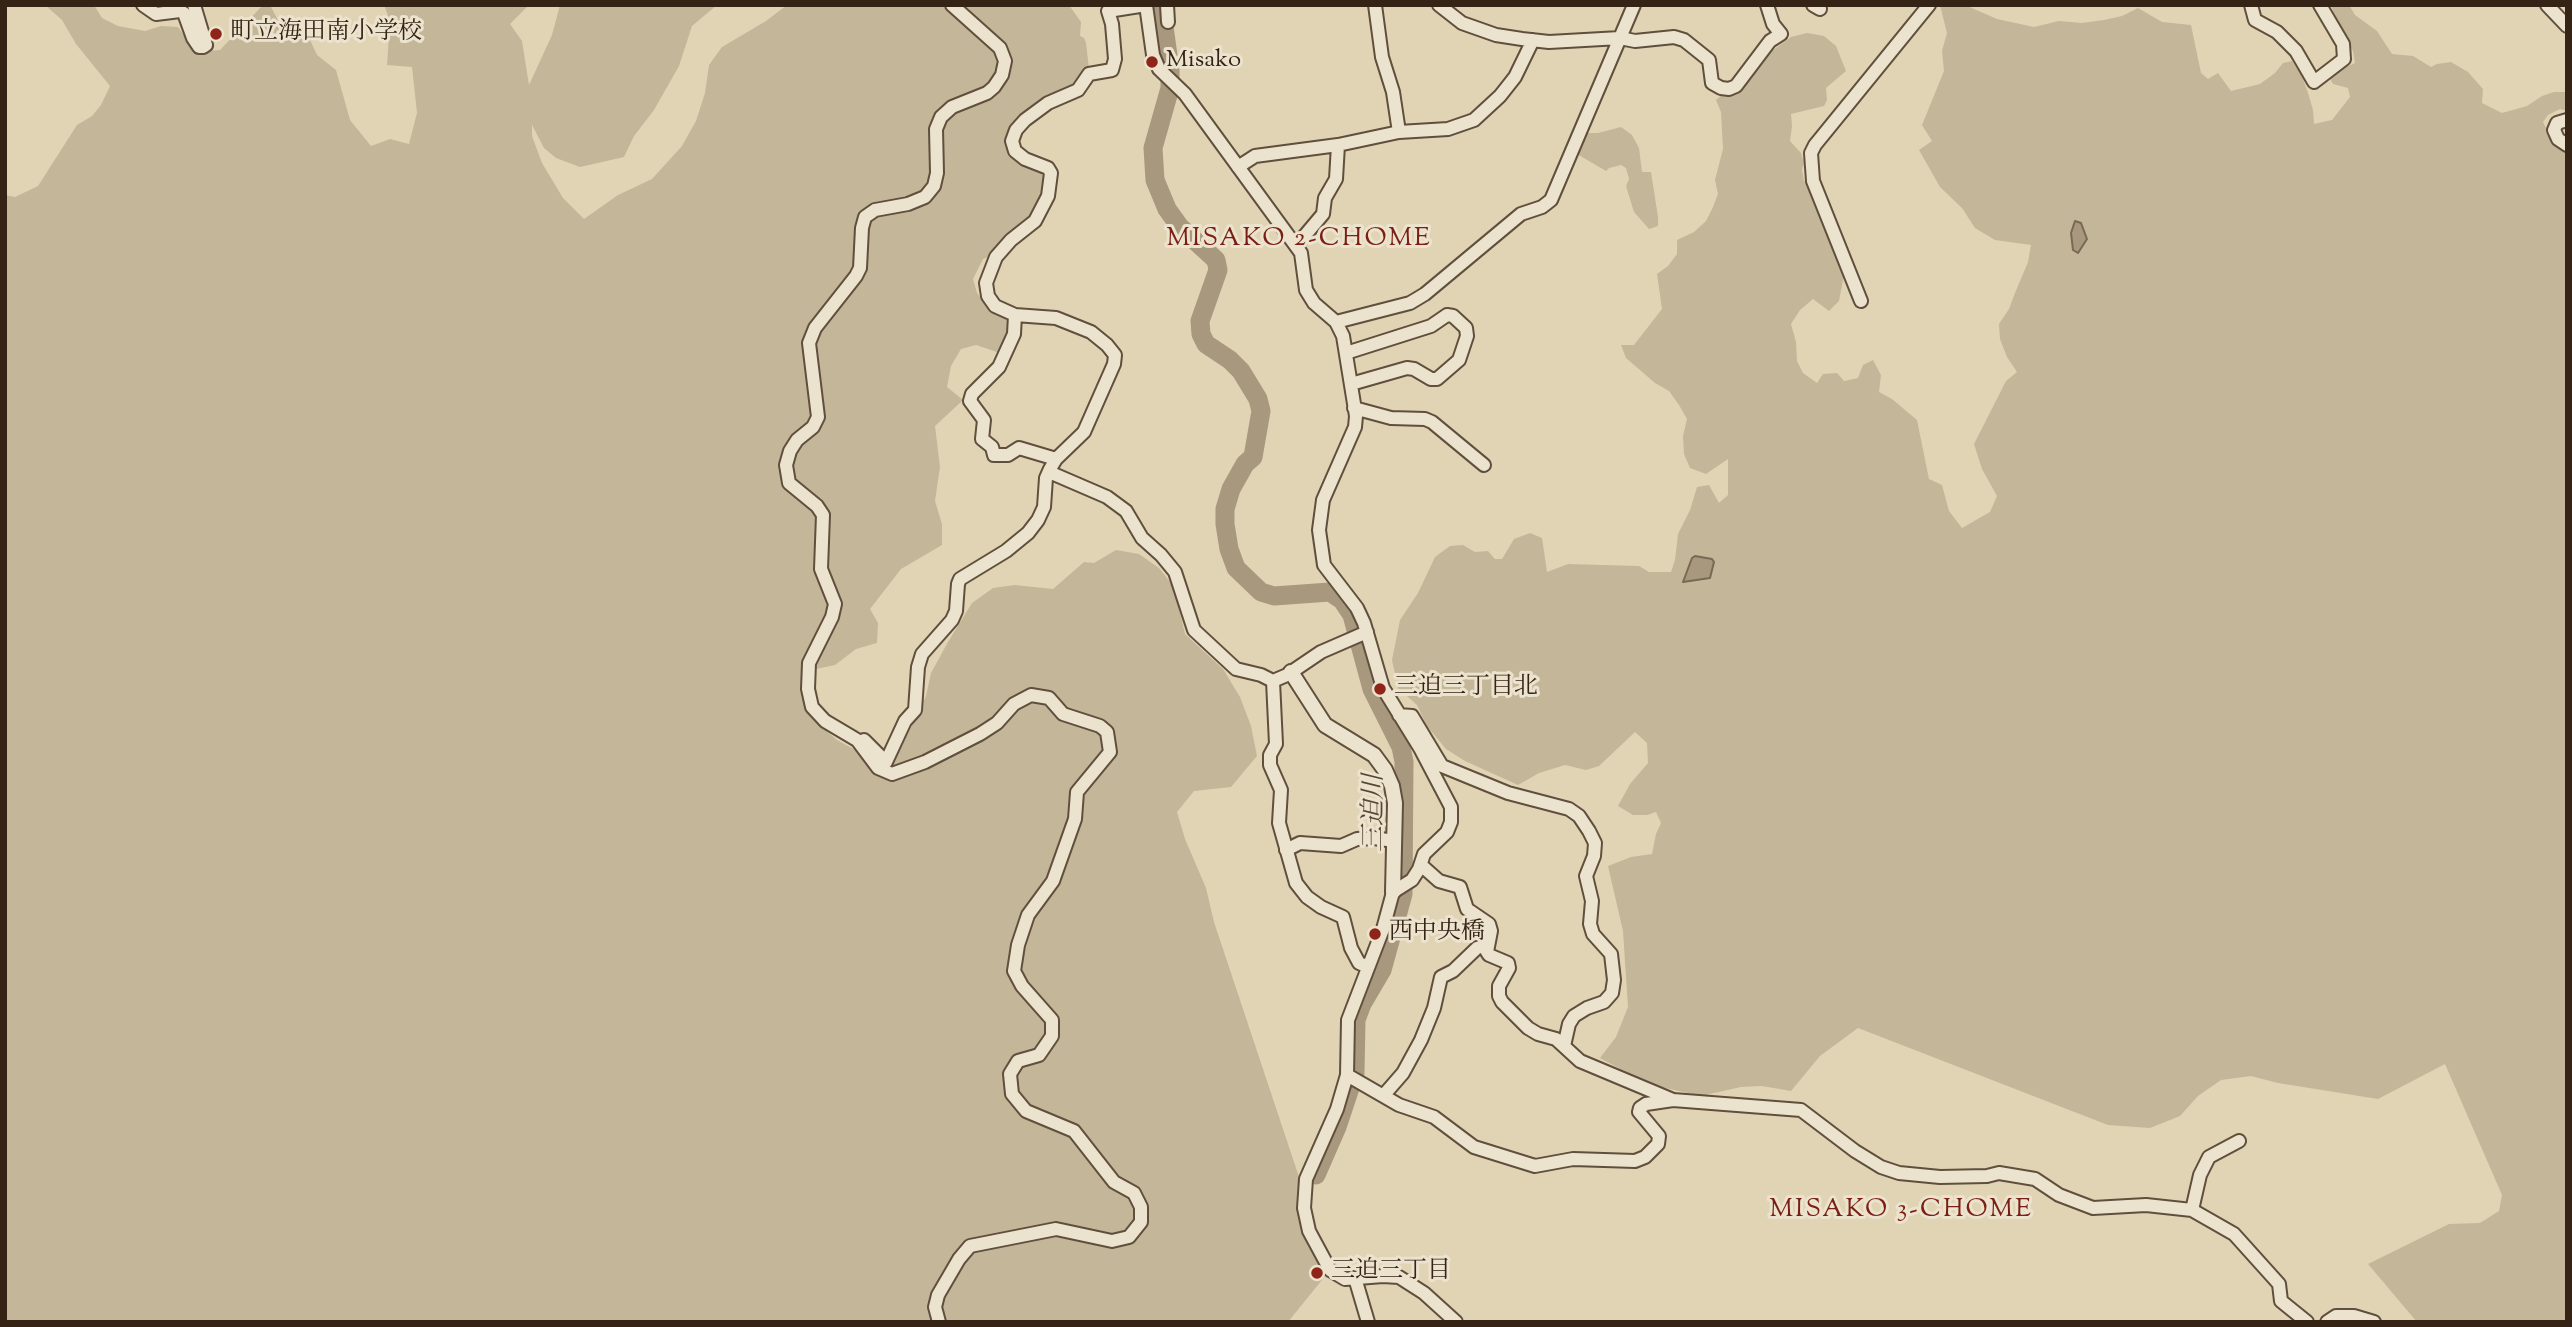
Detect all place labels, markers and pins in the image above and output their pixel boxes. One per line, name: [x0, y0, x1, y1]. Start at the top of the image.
place label: 町立海田南小学校: [230, 20, 422, 48]
marker: 町立海田南小学校: [208, 26, 224, 42]
place label: Misako: [1166, 48, 1241, 76]
marker: Misako: [1144, 54, 1160, 70]
place label: 三迫三丁目北: [1394, 675, 1538, 703]
marker: 三迫三丁目北: [1372, 681, 1388, 697]
place label: 西中央橋: [1389, 920, 1485, 948]
marker: 西中央橋: [1367, 926, 1383, 942]
place label: 三迫三丁目: [1331, 1259, 1451, 1287]
marker: 三迫三丁目: [1309, 1265, 1325, 1281]

